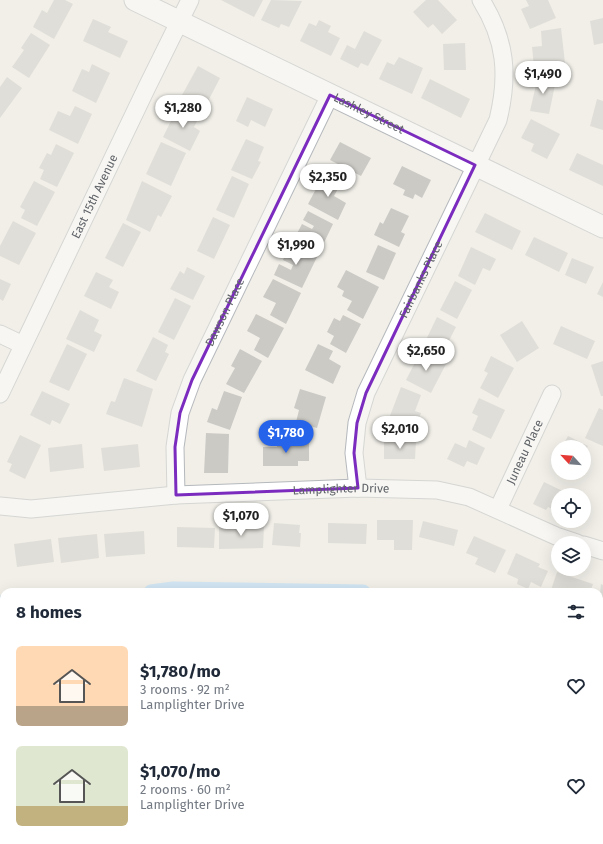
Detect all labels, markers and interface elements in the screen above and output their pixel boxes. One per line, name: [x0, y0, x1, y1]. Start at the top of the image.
pin: $1,490: [510, 61, 576, 95]
text: $1,490: [524, 66, 562, 81]
street label: Lashley Street: [331, 90, 407, 137]
pin: $1,280: [150, 95, 216, 129]
text: $1,280: [164, 100, 202, 115]
street label: East 15th Avenue: [69, 152, 121, 241]
pin: $2,350: [295, 164, 361, 198]
text: $2,350: [309, 169, 347, 184]
pin: $1,990: [263, 232, 329, 266]
text: $1,990: [277, 237, 315, 252]
street label: Fairbanks Place: [396, 238, 446, 320]
street label: Dawson Place: [202, 275, 247, 349]
pin: $2,650: [393, 338, 459, 372]
text: $2,650: [407, 343, 445, 358]
pin: $2,010: [367, 416, 433, 450]
street label: Juneau Place: [504, 417, 546, 487]
pin: $1,780: [253, 420, 319, 454]
text: $2,010: [381, 421, 419, 436]
text: $1,780: [268, 425, 304, 440]
north arrow: [551, 440, 591, 480]
map controls: [551, 440, 591, 576]
street label: Lamplighter Drive: [292, 481, 390, 498]
button: locate: [551, 488, 591, 528]
pin: $1,070: [208, 503, 274, 537]
text: $1,070: [223, 508, 259, 523]
button: layers: [551, 536, 591, 576]
icon: filters: [565, 601, 587, 623]
text: 8 homes: [16, 602, 82, 623]
text: $1,780/mo: [140, 661, 221, 682]
icon: home: [48, 662, 96, 710]
icon: heart: [565, 675, 587, 697]
text: 3 rooms · 92 m²: [140, 682, 230, 697]
text: Lamplighter Drive: [140, 697, 245, 712]
text: $1,070/mo: [140, 761, 220, 782]
icon: home: [48, 762, 96, 810]
icon: heart: [565, 775, 587, 797]
text: 2 rooms · 60 m²: [140, 782, 231, 797]
text: Lamplighter Drive: [140, 797, 245, 812]

